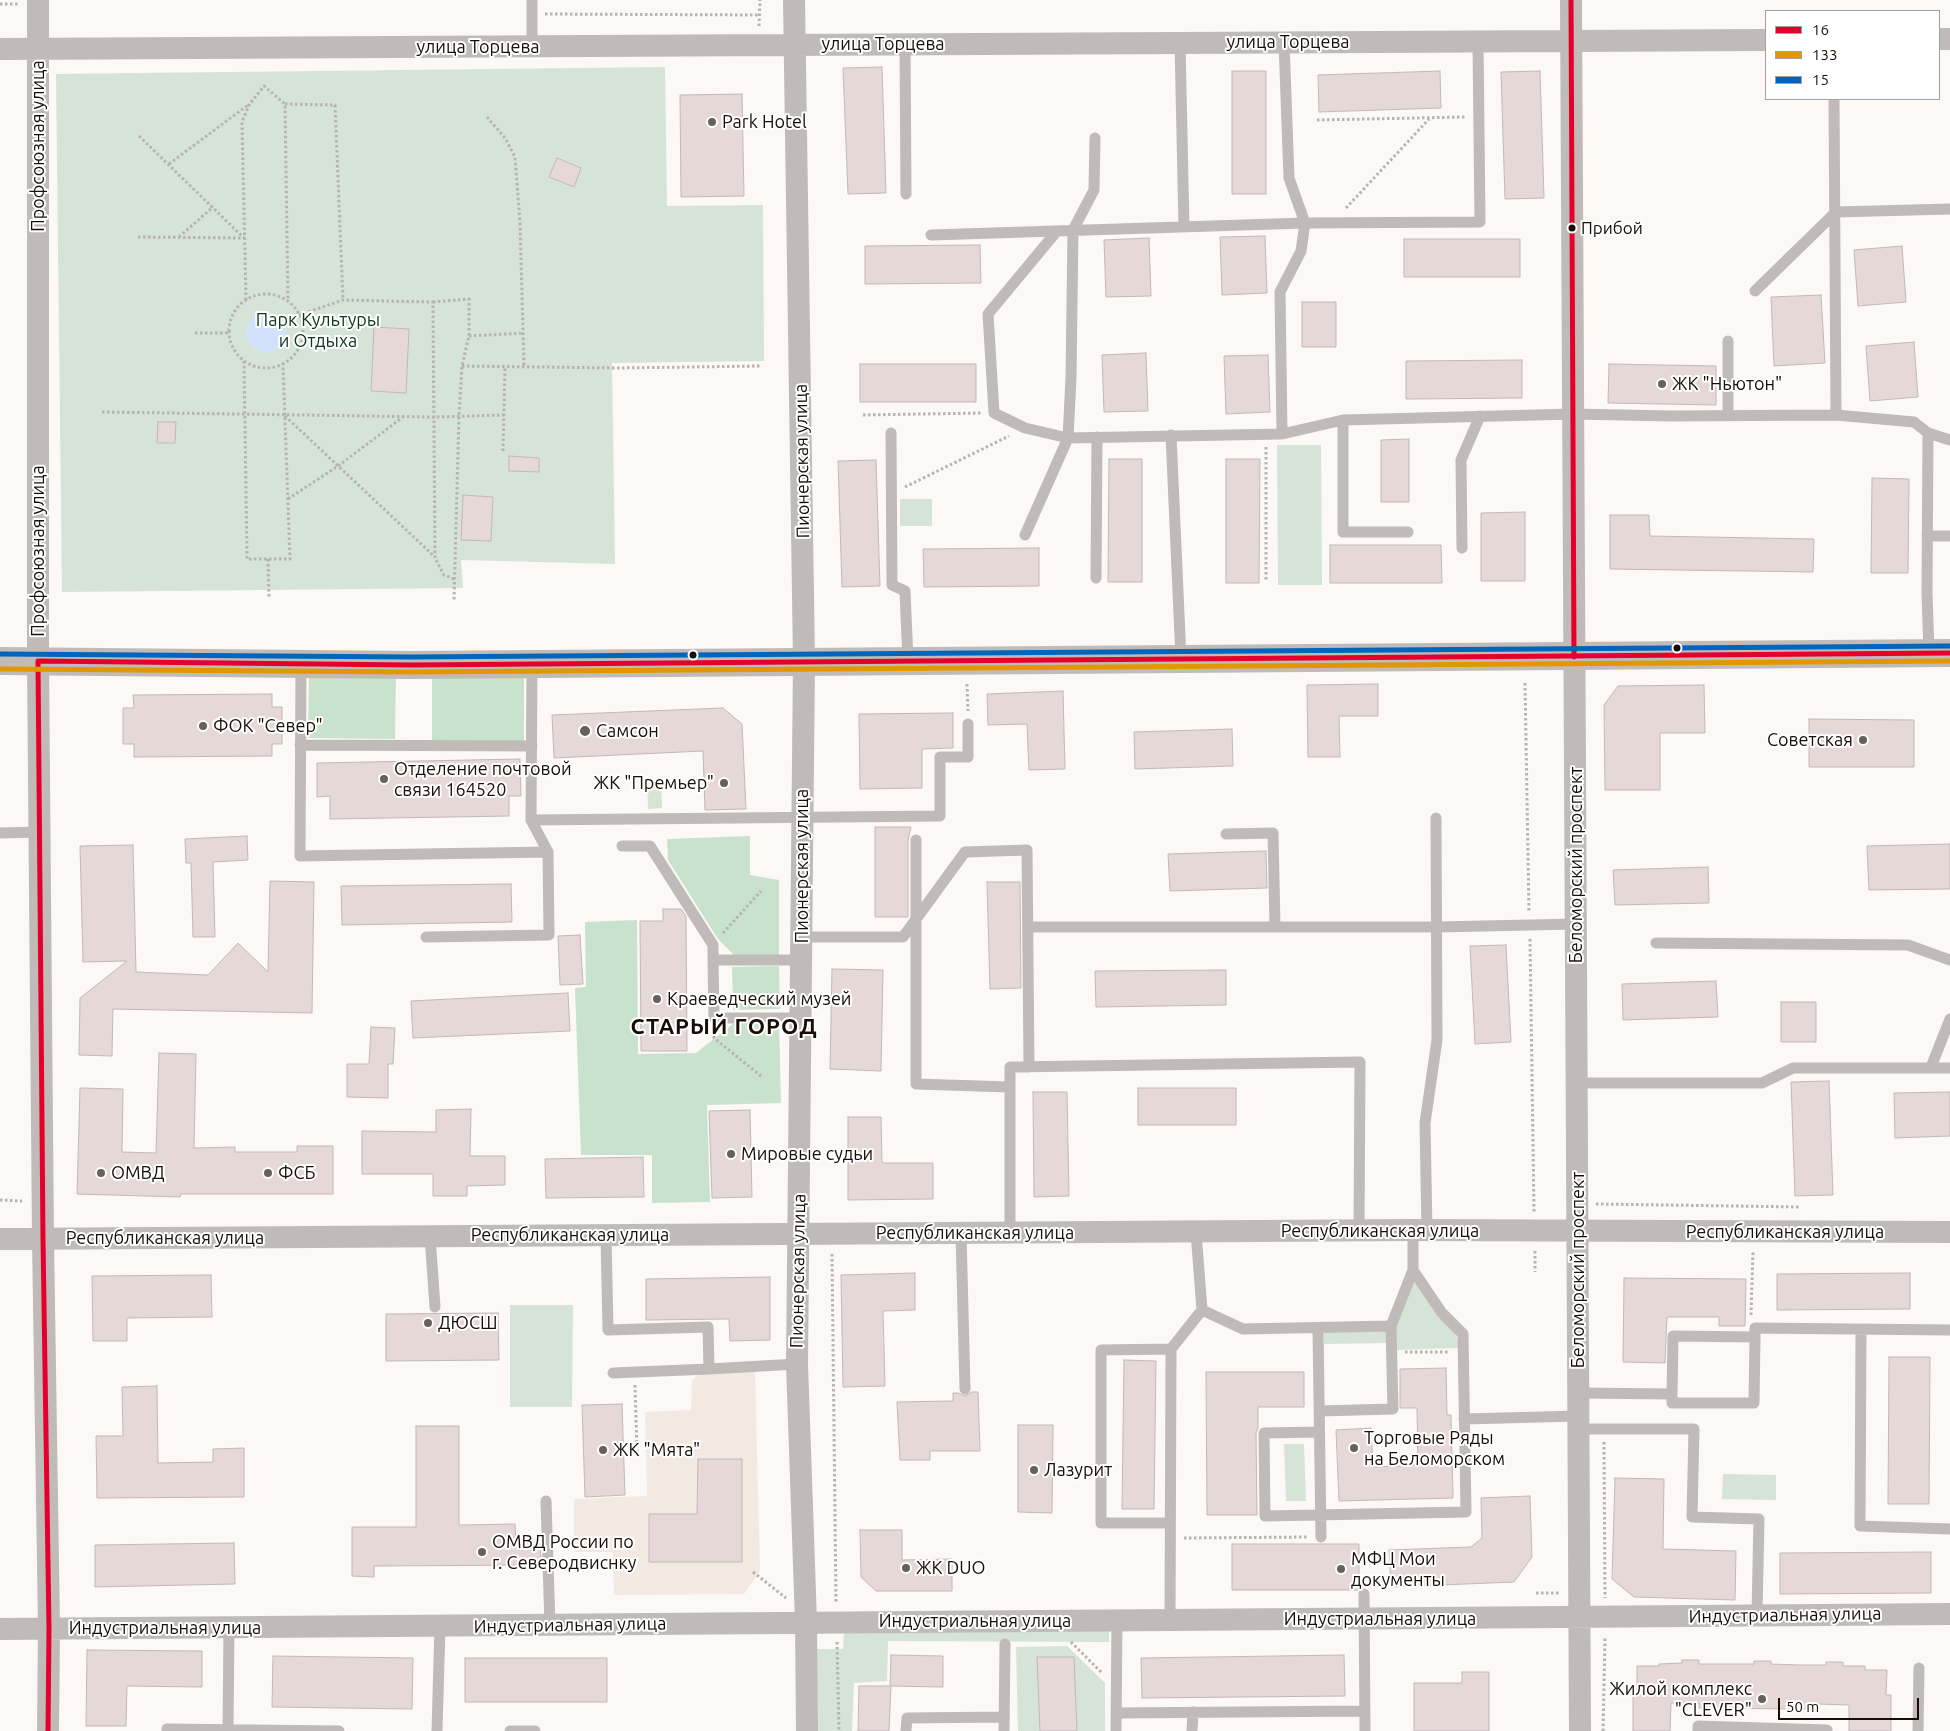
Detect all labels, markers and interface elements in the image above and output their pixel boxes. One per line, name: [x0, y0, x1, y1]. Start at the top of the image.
legend: [1765, 10, 1940, 100]
text: 16: [1812, 21, 1829, 38]
street label: улица Торцева: [1226, 31, 1350, 53]
street label: улица Торцева: [821, 33, 945, 55]
street label: улица Торцева: [416, 36, 540, 58]
text: 133: [1812, 46, 1837, 63]
street label: Профсоюзная улица: [27, 60, 49, 232]
text: 15: [1812, 71, 1829, 88]
place label: Park Hotel: [722, 111, 807, 133]
marker: Park Hotel: [706, 116, 718, 128]
place label: Прибой: [1581, 218, 1643, 238]
marker: Прибой: [1567, 223, 1577, 233]
park label: Парк Культуры и Отдыха: [256, 309, 380, 352]
place label: ЖК "Ньютон": [1672, 373, 1782, 395]
marker: ЖК "Ньютон": [1656, 378, 1668, 390]
street label: Пионерская улица: [790, 384, 814, 538]
street label: Профсоюзная улица: [27, 465, 49, 637]
unlabelled marker: [1672, 643, 1682, 653]
unlabelled marker: [688, 650, 698, 660]
place label: ФОК "Север": [213, 715, 323, 737]
marker: ФОК "Север": [197, 720, 209, 732]
place label: Самсон: [596, 720, 659, 742]
marker: Самсон: [578, 724, 592, 738]
place label: Советская: [1767, 729, 1853, 751]
marker: Советская: [1857, 734, 1869, 746]
place label: Отделение почтовой связи 164520: [394, 758, 572, 801]
street label: Беломорский проспект: [1565, 767, 1587, 963]
place label: ЖК "Премьер": [594, 772, 714, 794]
marker: Отделение почтовой связи 164520: [378, 773, 390, 785]
marker: ЖК "Премьер": [718, 777, 730, 789]
street label: Пионерская улица: [791, 789, 813, 943]
place label: Краеведческий музей: [667, 988, 851, 1010]
marker: Краеведческий музей: [651, 993, 663, 1005]
district label: СТАРЫЙ ГОРОД: [629, 1014, 819, 1040]
place label: Мировые судьи: [741, 1143, 873, 1165]
marker: Мировые судьи: [725, 1148, 737, 1160]
place label: ОМВД: [111, 1162, 165, 1184]
place label: ФСБ: [278, 1162, 316, 1184]
marker: ОМВД: [95, 1167, 107, 1179]
marker: ФСБ: [262, 1167, 274, 1179]
street label: Беломорский проспект: [1567, 1172, 1589, 1368]
street label: Пионерская улица: [786, 1194, 810, 1348]
street label: Республиканская улица: [1281, 1220, 1479, 1242]
street label: Республиканская улица: [1686, 1221, 1884, 1243]
street label: Республиканская улица: [876, 1222, 1074, 1244]
street label: Республиканская улица: [471, 1224, 669, 1246]
street label: Республиканская улица: [66, 1227, 264, 1249]
place label: ДЮСШ: [438, 1312, 497, 1334]
marker: ДЮСШ: [422, 1317, 434, 1329]
place label: Торговые Ряды на Беломорском: [1364, 1427, 1505, 1470]
place label: ЖК "Мята": [613, 1439, 700, 1461]
marker: Торговые Ряды на Беломорском: [1348, 1442, 1360, 1454]
marker: ЖК "Мята": [597, 1444, 609, 1456]
place label: Лазурит: [1044, 1459, 1112, 1481]
marker: Лазурит: [1028, 1464, 1040, 1476]
place label: ОМВД России по г. Северодвиснку: [492, 1531, 637, 1574]
marker: ОМВД России по г. Северодвиснку: [476, 1546, 488, 1558]
place label: МФЦ Мои документы: [1351, 1548, 1445, 1590]
place label: ЖК DUO: [916, 1557, 986, 1579]
marker: ЖК DUO: [900, 1562, 912, 1574]
marker: МФЦ Мои документы: [1335, 1563, 1347, 1575]
street label: Индустриальная улица: [1688, 1603, 1882, 1627]
street label: Индустриальная улица: [1284, 1608, 1476, 1630]
street label: Индустриальная улица: [879, 1610, 1071, 1632]
street label: Индустриальная улица: [473, 1613, 667, 1637]
street label: Индустриальная улица: [69, 1617, 261, 1639]
place label: Жилой комплекс "СLEVER": [1609, 1678, 1752, 1720]
scale bar: [1780, 1688, 1921, 1720]
marker: Жилой комплекс "СLEVER": [1756, 1693, 1768, 1705]
text: 50 m: [1786, 1698, 1819, 1715]

